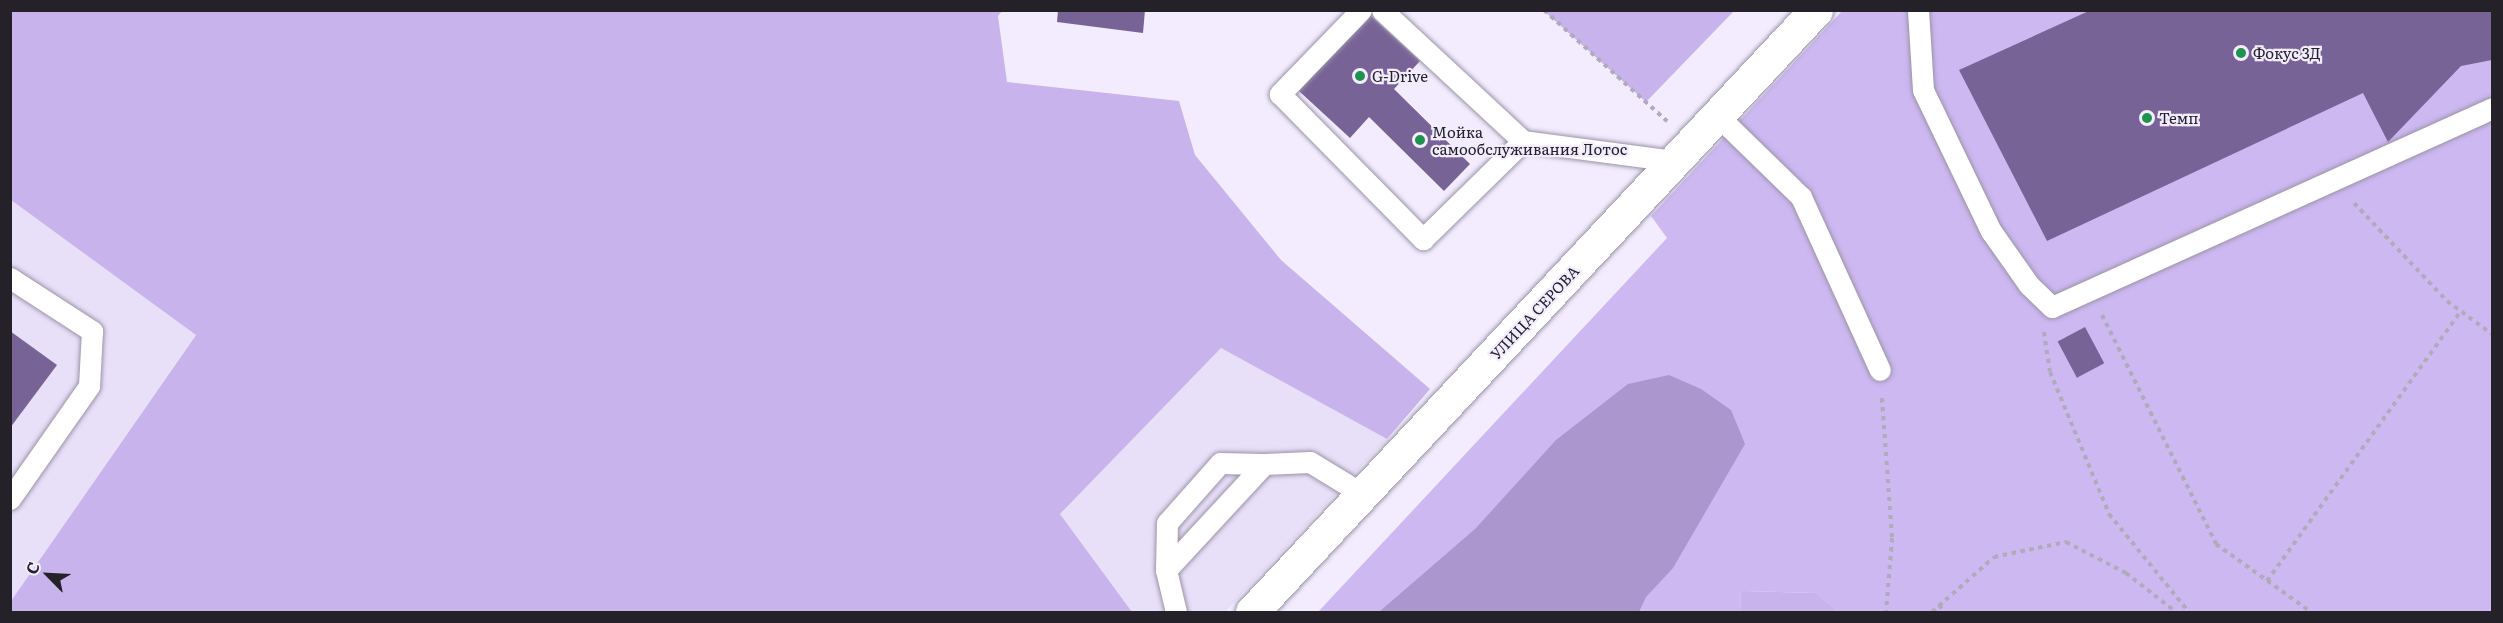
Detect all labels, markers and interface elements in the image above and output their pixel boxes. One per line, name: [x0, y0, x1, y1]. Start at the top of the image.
place label: Фокус 3Д: [2253, 44, 2321, 62]
marker: Фокус 3Д: [2234, 46, 2248, 60]
place label: G-Drive: [1372, 67, 1428, 85]
marker: G-Drive: [1353, 69, 1367, 83]
place label: Темп: [2159, 109, 2198, 127]
marker: Темп: [2140, 111, 2154, 125]
place label: Мойка самообслуживания Лотос: [1432, 122, 1627, 157]
marker: Мойка самообслуживания Лотос: [1413, 133, 1427, 147]
street label: УЛИЦА СЕРОВА: [1486, 261, 1582, 363]
north arrow: [18, 545, 78, 605]
text: С: [18, 558, 45, 578]

